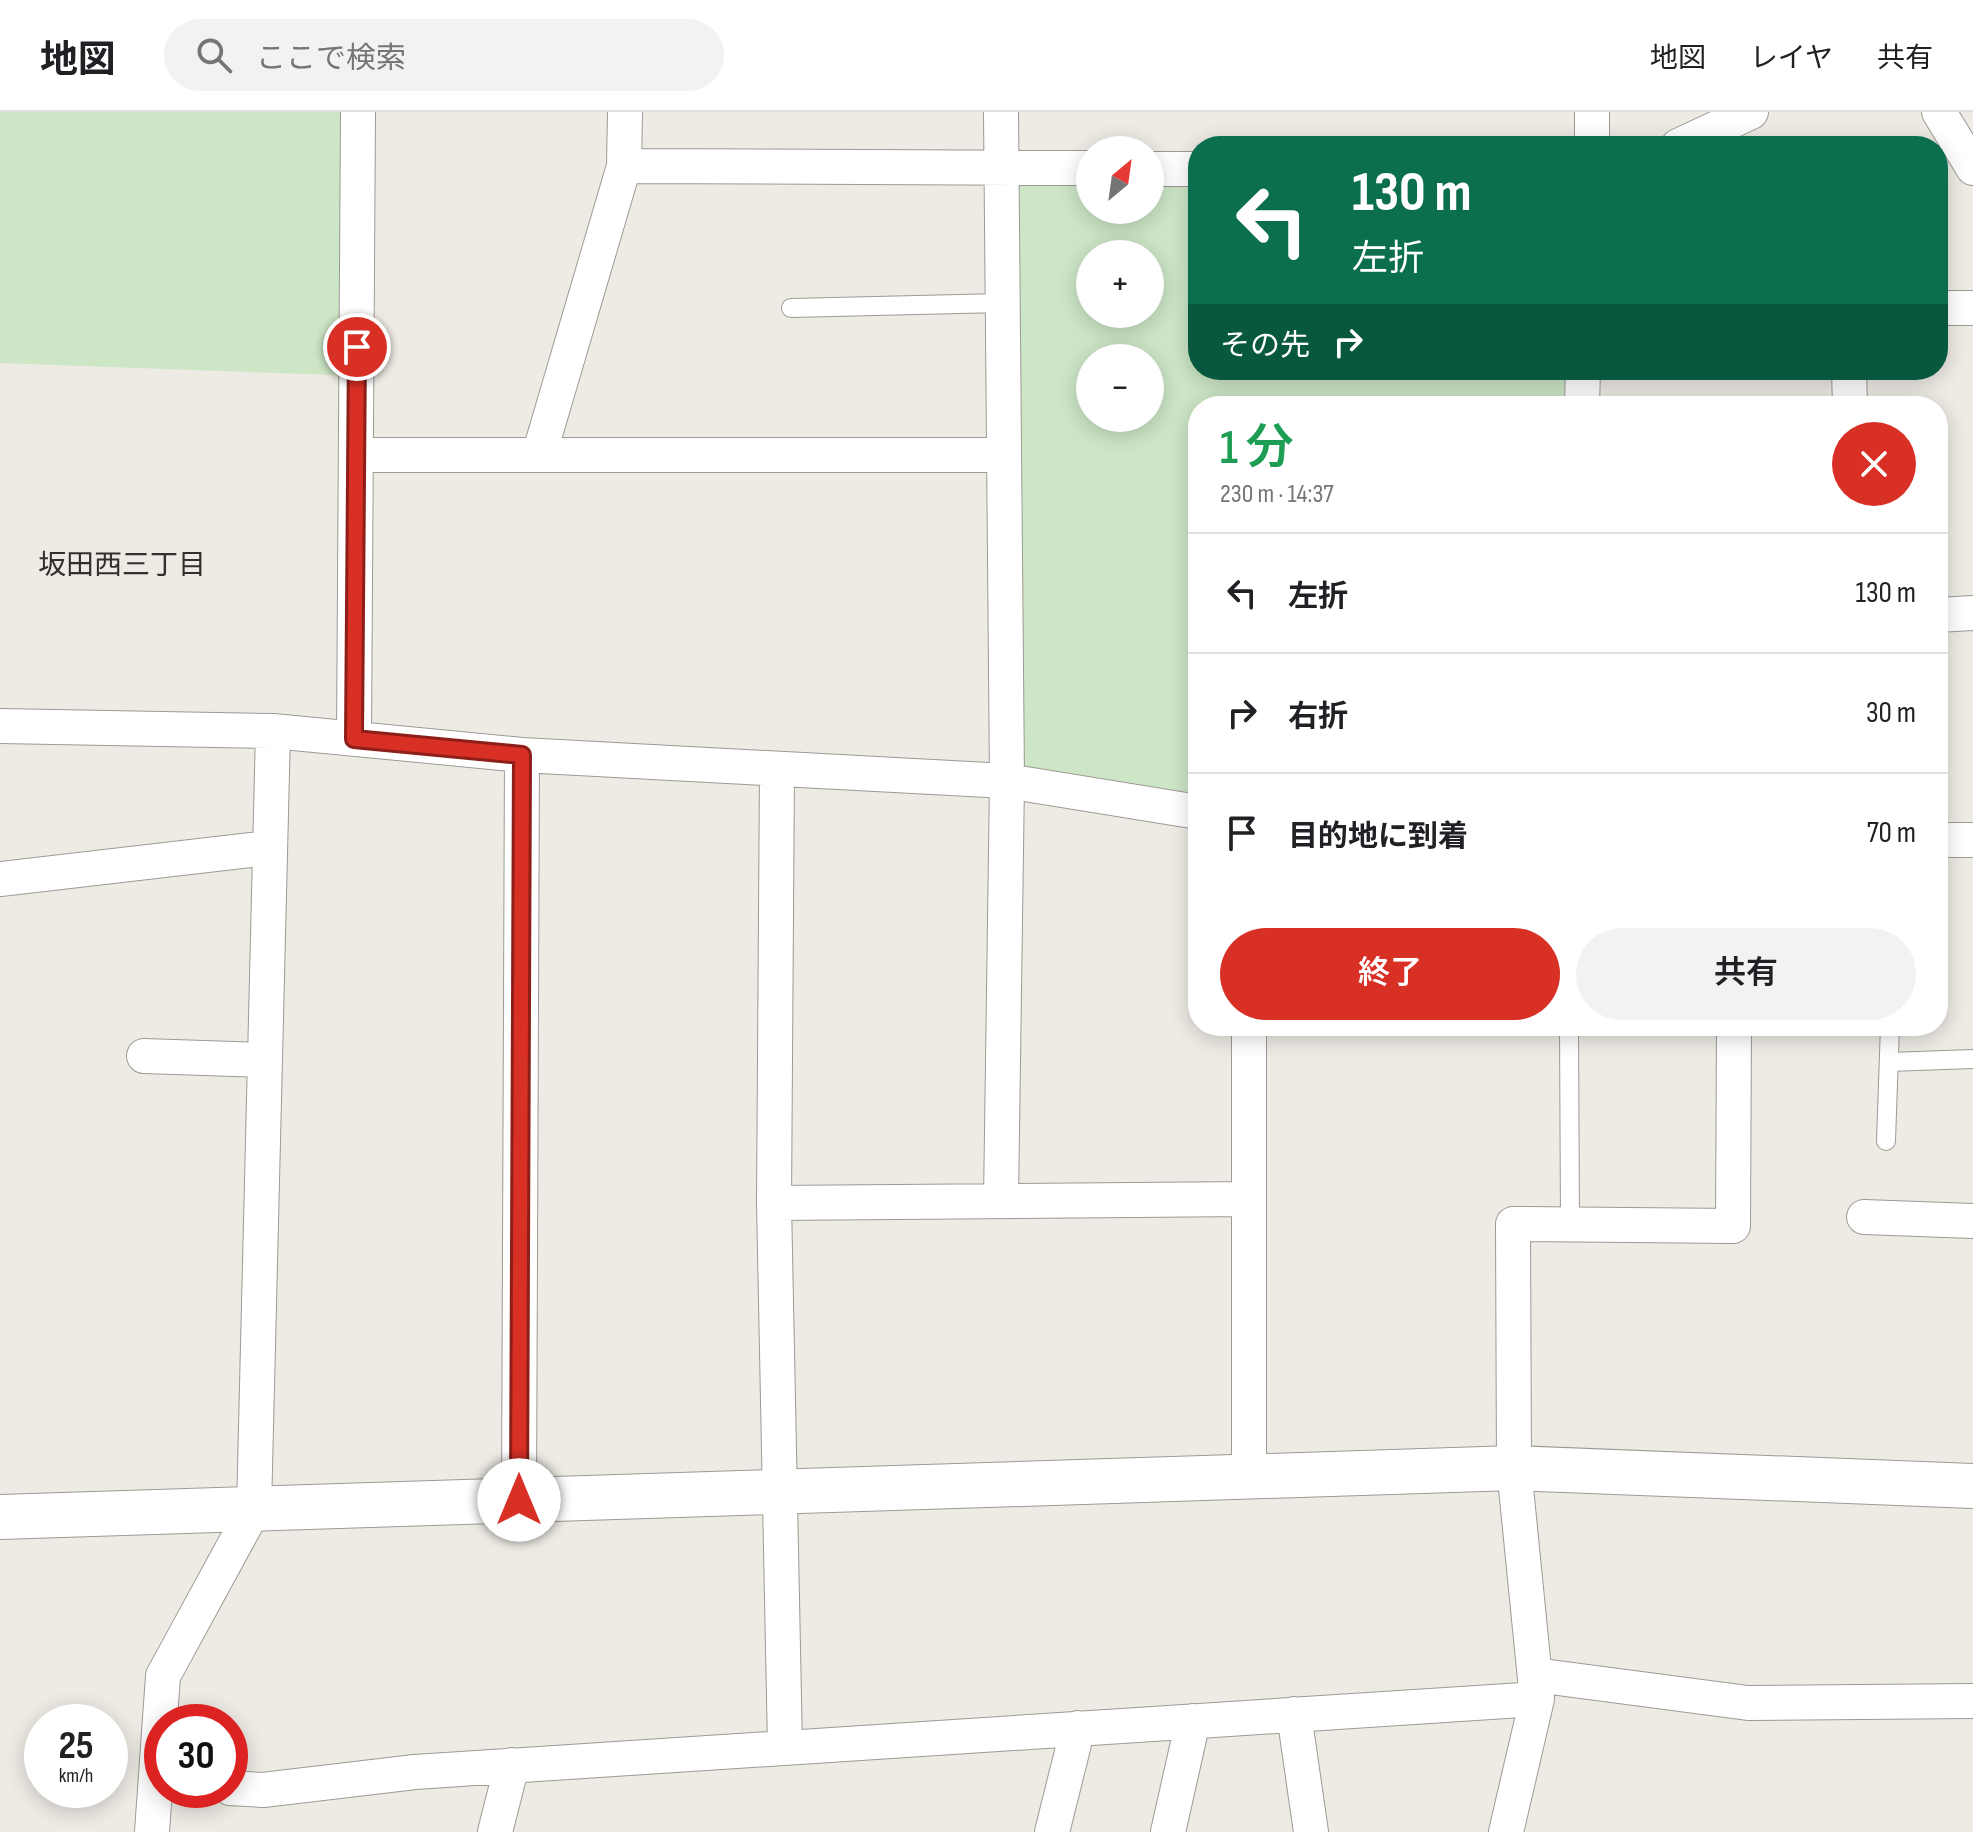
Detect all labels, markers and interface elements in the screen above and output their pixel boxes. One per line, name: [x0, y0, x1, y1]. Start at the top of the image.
search box: [164, 19, 724, 91]
icon: search: [192, 33, 236, 77]
text: 地図: [40, 38, 116, 83]
text: ここで検索: [256, 41, 406, 77]
text: 地図: [1650, 42, 1706, 75]
text: レイヤ: [1750, 42, 1833, 75]
text: 共有: [1877, 42, 1933, 75]
north arrow: [1076, 136, 1164, 224]
map controls: [1076, 136, 1164, 432]
text: 130 m: [1352, 160, 1472, 227]
icon: left: [1220, 168, 1324, 272]
text: 左折: [1352, 238, 1424, 281]
button: +: [1076, 240, 1164, 328]
pin: [323, 313, 391, 381]
icon: right: [1326, 320, 1370, 364]
icon: arrive: [335, 325, 379, 369]
text: その先: [1220, 328, 1310, 364]
button: −: [1076, 344, 1164, 432]
text: 1 分: [1220, 420, 1294, 477]
button: close: [1832, 422, 1916, 506]
text: 230 m · 14:37: [1220, 479, 1334, 510]
district label: 坂田西三丁目: [38, 549, 206, 582]
icon: left: [1220, 571, 1264, 615]
text: 130 m: [1856, 575, 1916, 611]
text: 左折: [1288, 579, 1348, 615]
icon: right: [1220, 691, 1264, 735]
text: 30 m: [1866, 695, 1916, 731]
text: 右折: [1288, 699, 1348, 735]
icon: arrive: [1220, 811, 1264, 855]
text: 70 m: [1867, 815, 1916, 851]
text: 目的地に到着: [1288, 819, 1468, 855]
button: 終了: [1220, 928, 1560, 1020]
button: 共有: [1576, 928, 1916, 1020]
position arrow: [477, 1458, 561, 1542]
speed limit sign: 30: [144, 1704, 248, 1808]
text: 25: [58, 1722, 94, 1770]
text: km/h: [59, 1764, 93, 1788]

